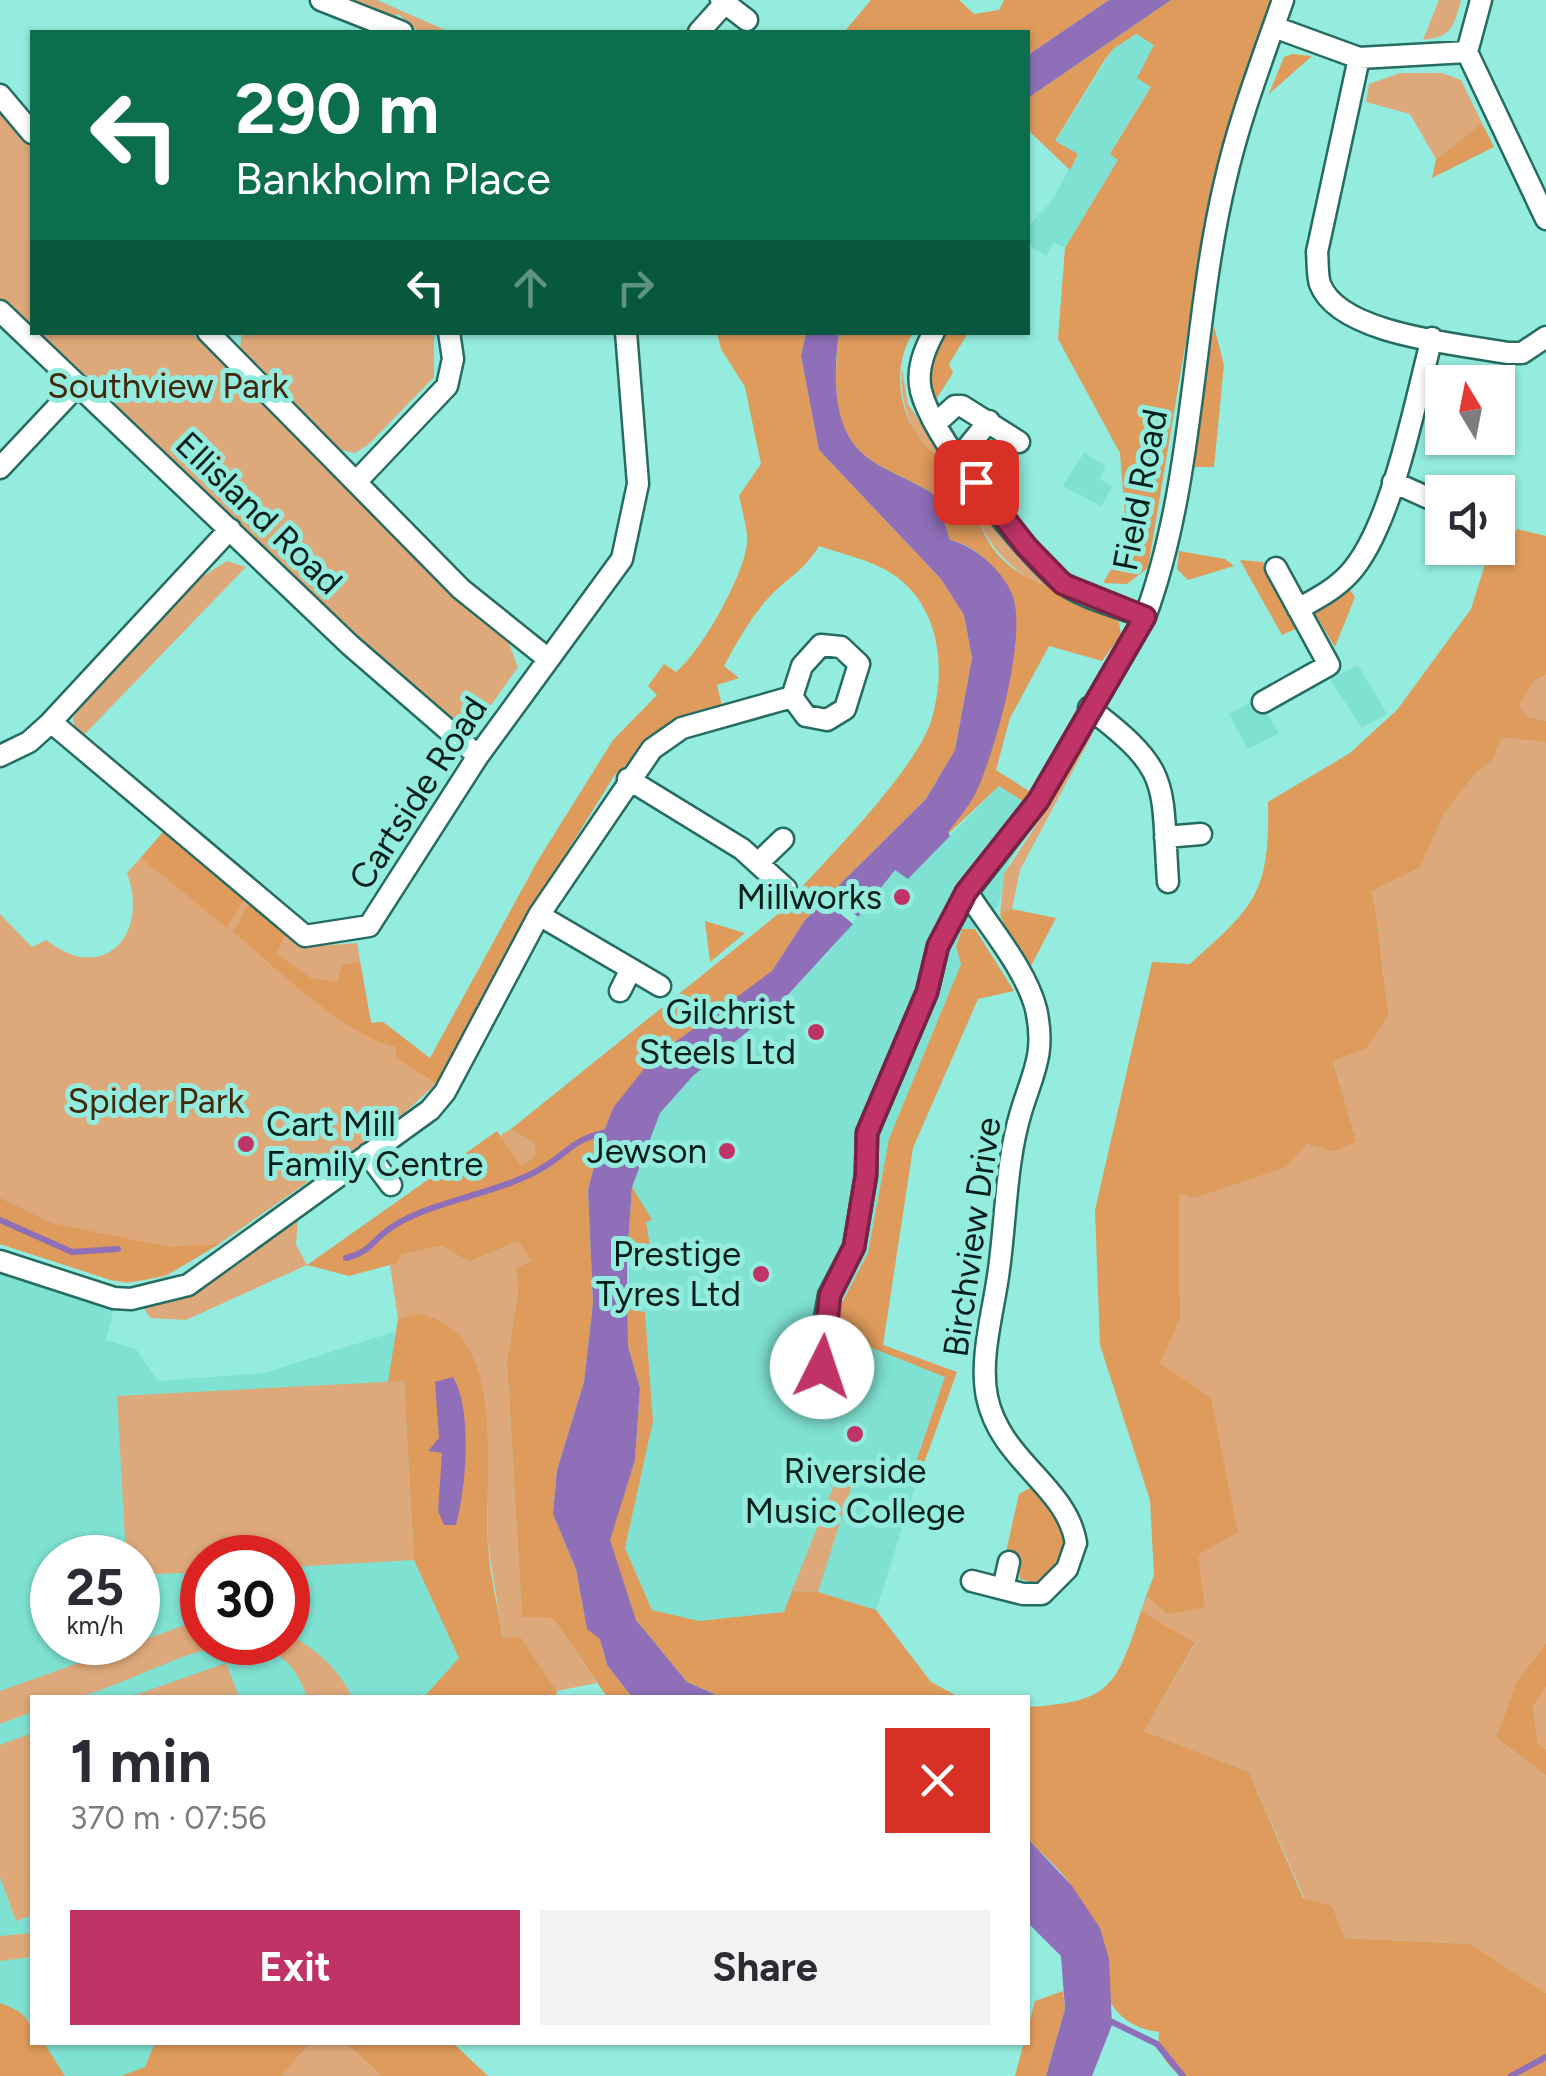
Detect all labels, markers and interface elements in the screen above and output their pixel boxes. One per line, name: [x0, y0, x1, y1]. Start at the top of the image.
text: 290 m: [235, 66, 439, 151]
icon: left: [70, 70, 200, 200]
text: Bankholm Place: [235, 151, 551, 205]
icon: left: [398, 260, 453, 315]
icon: ahead: [503, 260, 558, 315]
icon: right: [608, 260, 663, 315]
park label: Southview Park: [47, 365, 289, 407]
north arrow: [1425, 365, 1515, 455]
map controls: [1425, 365, 1515, 565]
street label: Field Road: [1104, 406, 1176, 574]
street label: Ellisland Road: [167, 423, 351, 603]
pin: [934, 440, 1019, 525]
icon: arrive: [949, 455, 1004, 510]
button: sound: [1425, 475, 1515, 565]
street label: Cartside Road: [340, 689, 496, 897]
place label: Millworks: [736, 876, 882, 918]
marker: Millworks: [891, 886, 913, 908]
place label: Gilchrist Steels Ltd: [639, 991, 796, 1073]
marker: Gilchrist Steels Ltd: [805, 1021, 827, 1043]
park label: Spider Park: [68, 1080, 245, 1122]
place label: Cart Mill Family Centre: [266, 1103, 483, 1185]
street label: Birchview Drive: [934, 1114, 1010, 1360]
place label: Jewson: [587, 1130, 707, 1172]
marker: Cart Mill Family Centre: [235, 1133, 257, 1155]
marker: Jewson: [716, 1140, 738, 1162]
place label: Prestige Tyres Ltd: [596, 1233, 741, 1315]
marker: Prestige Tyres Ltd: [750, 1263, 772, 1285]
position arrow: [770, 1315, 874, 1419]
marker: Riverside Music College: [844, 1423, 866, 1445]
place label: Riverside Music College: [745, 1450, 965, 1532]
speed limit sign: 30: [180, 1535, 310, 1665]
text: 25: [66, 1557, 124, 1618]
text: km/h: [66, 1610, 124, 1640]
text: 1 min: [70, 1725, 212, 1797]
button: close: [885, 1728, 990, 1833]
text: 370 m · 07:56: [70, 1799, 266, 1837]
button: Exit: [70, 1910, 520, 2025]
button: Share: [540, 1910, 990, 2025]

